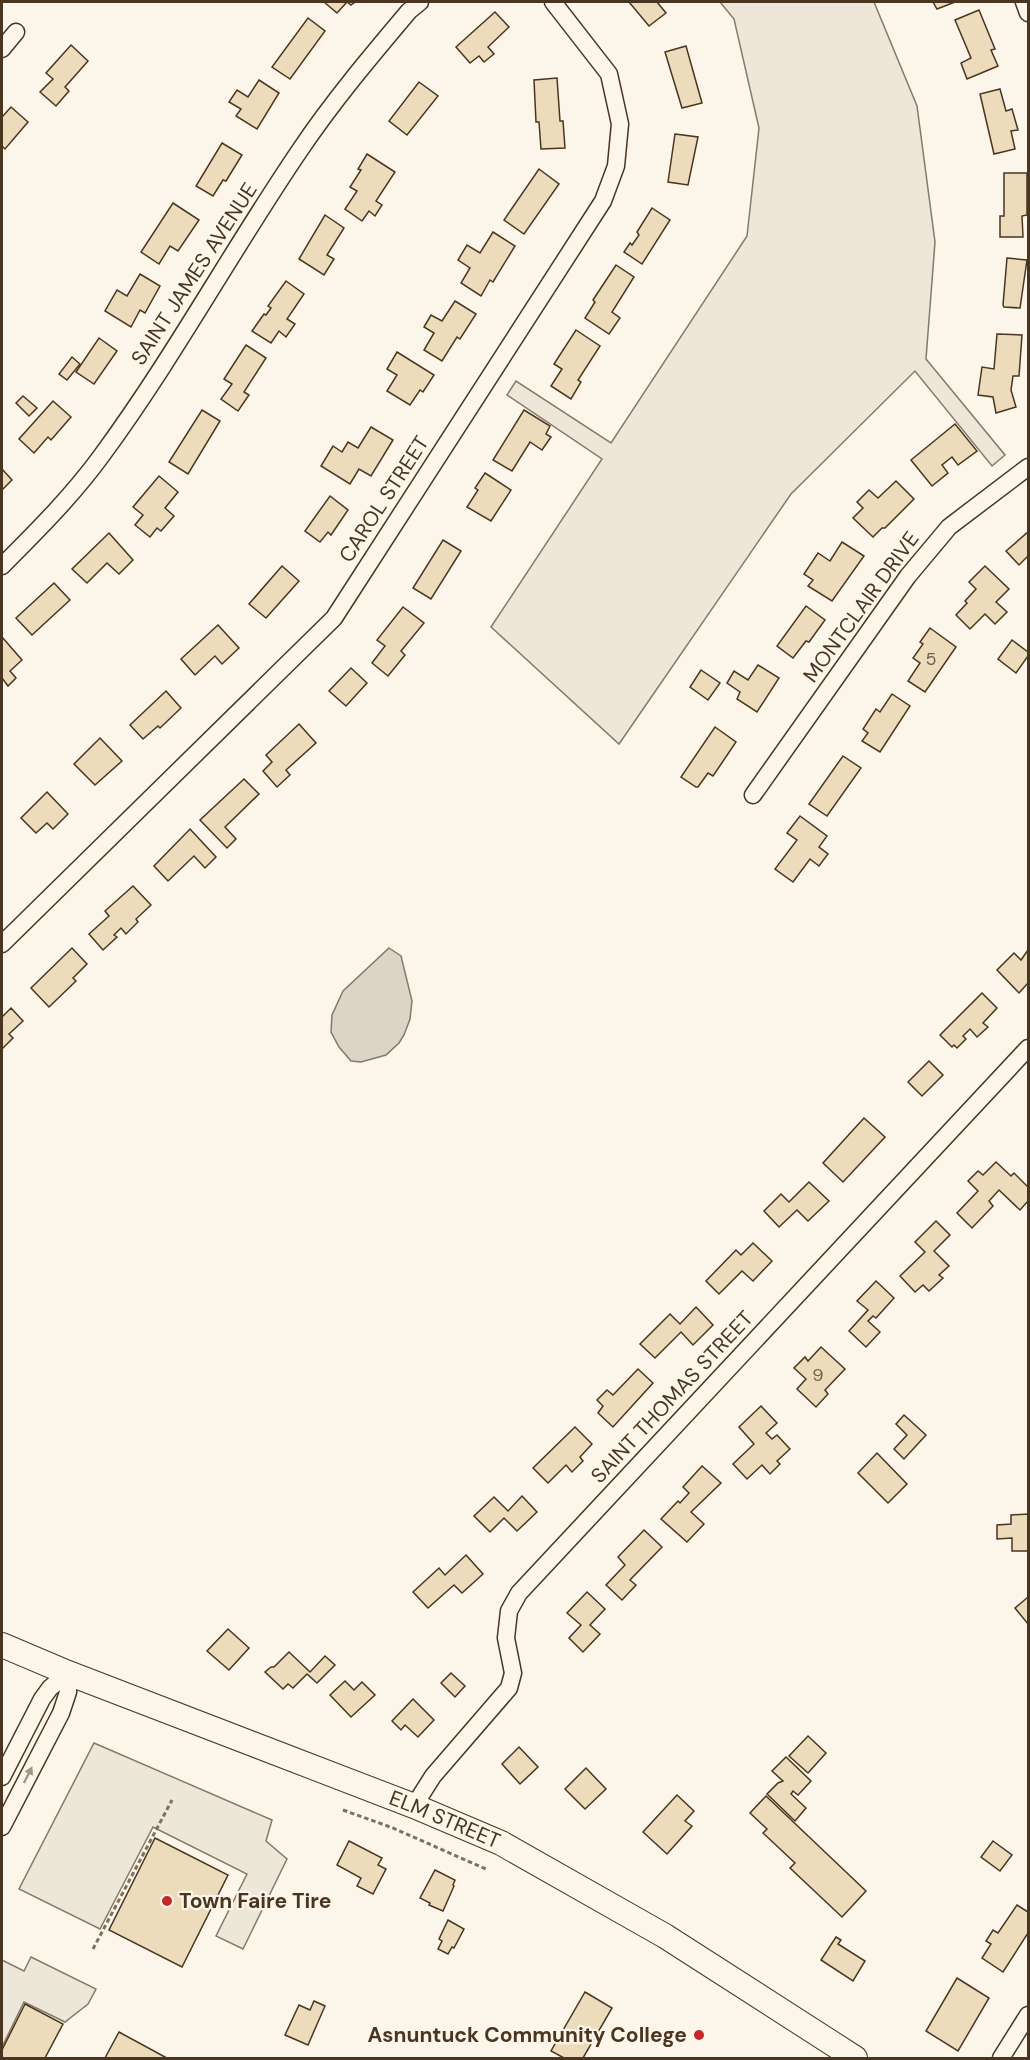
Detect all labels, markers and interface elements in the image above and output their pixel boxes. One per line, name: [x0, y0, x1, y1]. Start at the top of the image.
street label: SAINT JAMES AVENUE: [125, 177, 263, 371]
street label: CAROL STREET: [333, 430, 436, 568]
street label: MONTCLAIR DRIVE: [797, 526, 925, 688]
house number: 5: [926, 647, 936, 671]
street label: SAINT THOMAS STREET: [585, 1305, 760, 1489]
house number: 9: [812, 1363, 824, 1387]
one-way arrow: [24, 1767, 33, 1784]
street label: ELM STREET: [385, 1784, 505, 1855]
place label: Town Faire Tire: [179, 1887, 331, 1915]
marker: Town Faire Tire: [160, 1894, 174, 1908]
place label: Asnuntuck Community College: [367, 2021, 687, 2049]
marker: Asnuntuck Community College: [692, 2028, 706, 2042]

